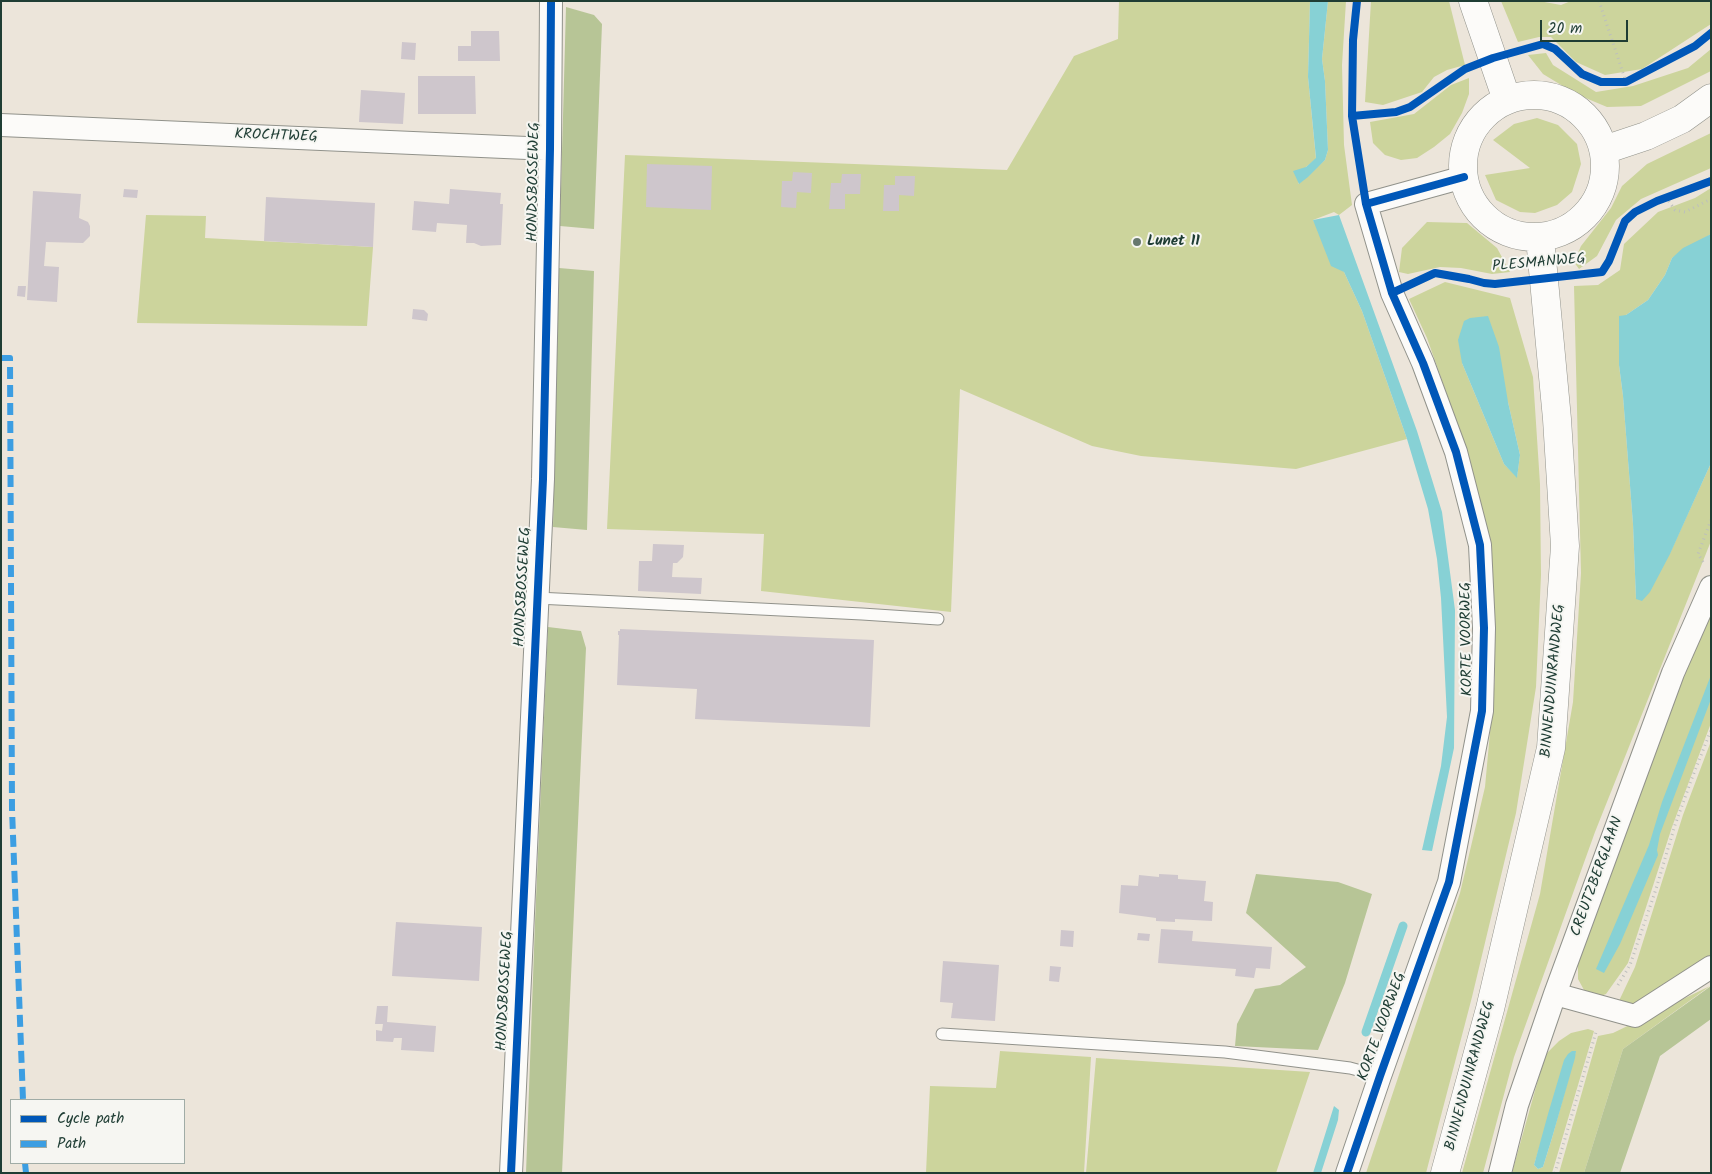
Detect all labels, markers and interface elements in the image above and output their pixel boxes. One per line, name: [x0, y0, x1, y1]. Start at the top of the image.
scale bar: [1542, 10, 1630, 42]
text: 20 m: [1548, 17, 1582, 41]
street label: HONDSBOSSEWEG: [525, 122, 545, 242]
street label: KROCHTWEG: [234, 127, 318, 147]
place label: Lunet 11: [1147, 233, 1200, 251]
marker: Lunet 11: [1131, 236, 1143, 248]
street label: PLESMANWEG: [1491, 251, 1587, 277]
street label: HONDSBOSSEWEG: [512, 527, 536, 647]
street label: KORTE VOORWEG: [1458, 582, 1478, 696]
street label: BINNENDUINRANDWEG: [1538, 603, 1570, 759]
street label: CREUTZBERGLAAN: [1568, 815, 1628, 939]
street label: HONDSBOSSEWEG: [494, 931, 518, 1051]
street label: KORTE VOORWEG: [1355, 970, 1411, 1084]
street label: BINNENDUINRANDWEG: [1442, 999, 1500, 1153]
legend: [10, 1099, 185, 1164]
text: Cycle path: [57, 1107, 124, 1131]
text: Path: [57, 1132, 86, 1156]

